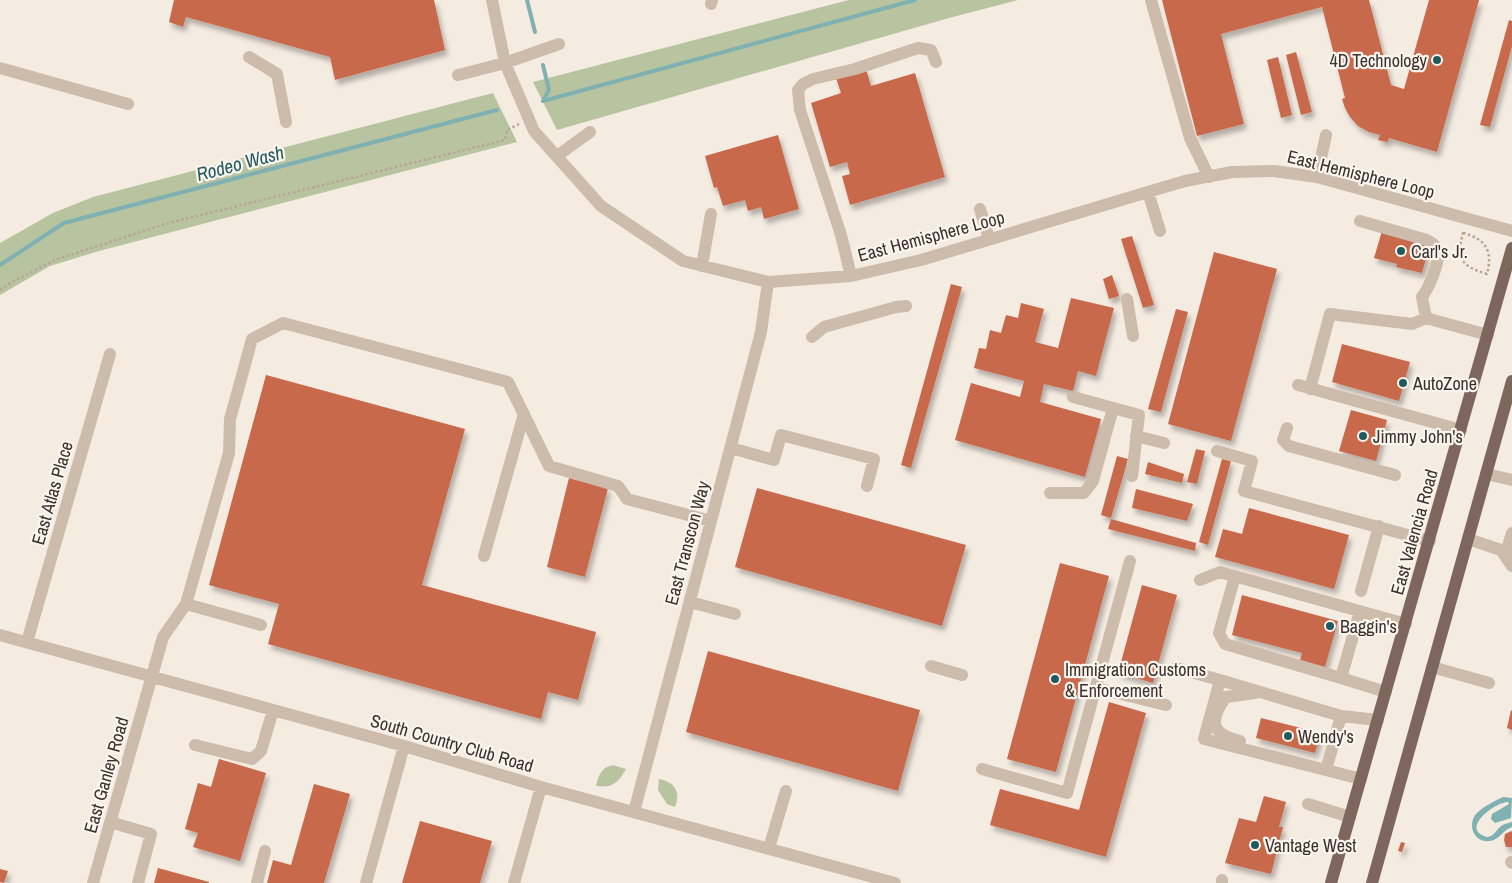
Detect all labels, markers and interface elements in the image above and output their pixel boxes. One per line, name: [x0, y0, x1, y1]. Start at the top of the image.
place label: 4D Technology: [1330, 48, 1428, 73]
marker: 4D Technology: [1431, 54, 1443, 66]
water label: Rodeo Wash: [193, 139, 287, 187]
street label: East Hemisphere Loop: [1285, 144, 1437, 204]
street label: East Hemisphere Loop: [855, 204, 1007, 268]
place label: Carl's Jr.: [1411, 239, 1468, 264]
marker: Carl's Jr.: [1395, 245, 1407, 257]
place label: AutoZone: [1412, 371, 1477, 396]
marker: AutoZone: [1397, 377, 1409, 389]
place label: Jimmy John's: [1373, 424, 1463, 449]
marker: Jimmy John's: [1357, 430, 1369, 442]
street label: East Atlas Place: [25, 438, 79, 548]
street label: East Valencia Road: [1384, 466, 1444, 598]
street label: East Transcon Way: [658, 478, 716, 608]
place label: Baggin's: [1340, 614, 1397, 639]
marker: Baggin's: [1324, 620, 1336, 632]
place label: Immigration Customs & Enforcement: [1065, 657, 1206, 703]
marker: Immigration Customs & Enforcement: [1049, 673, 1061, 685]
street label: South Country Club Road: [368, 708, 536, 778]
street label: East Ganley Road: [77, 714, 135, 836]
place label: Wendy's: [1298, 724, 1354, 749]
marker: Wendy's: [1282, 730, 1294, 742]
place label: Vantage West: [1265, 833, 1356, 858]
marker: Vantage West: [1249, 839, 1261, 851]

